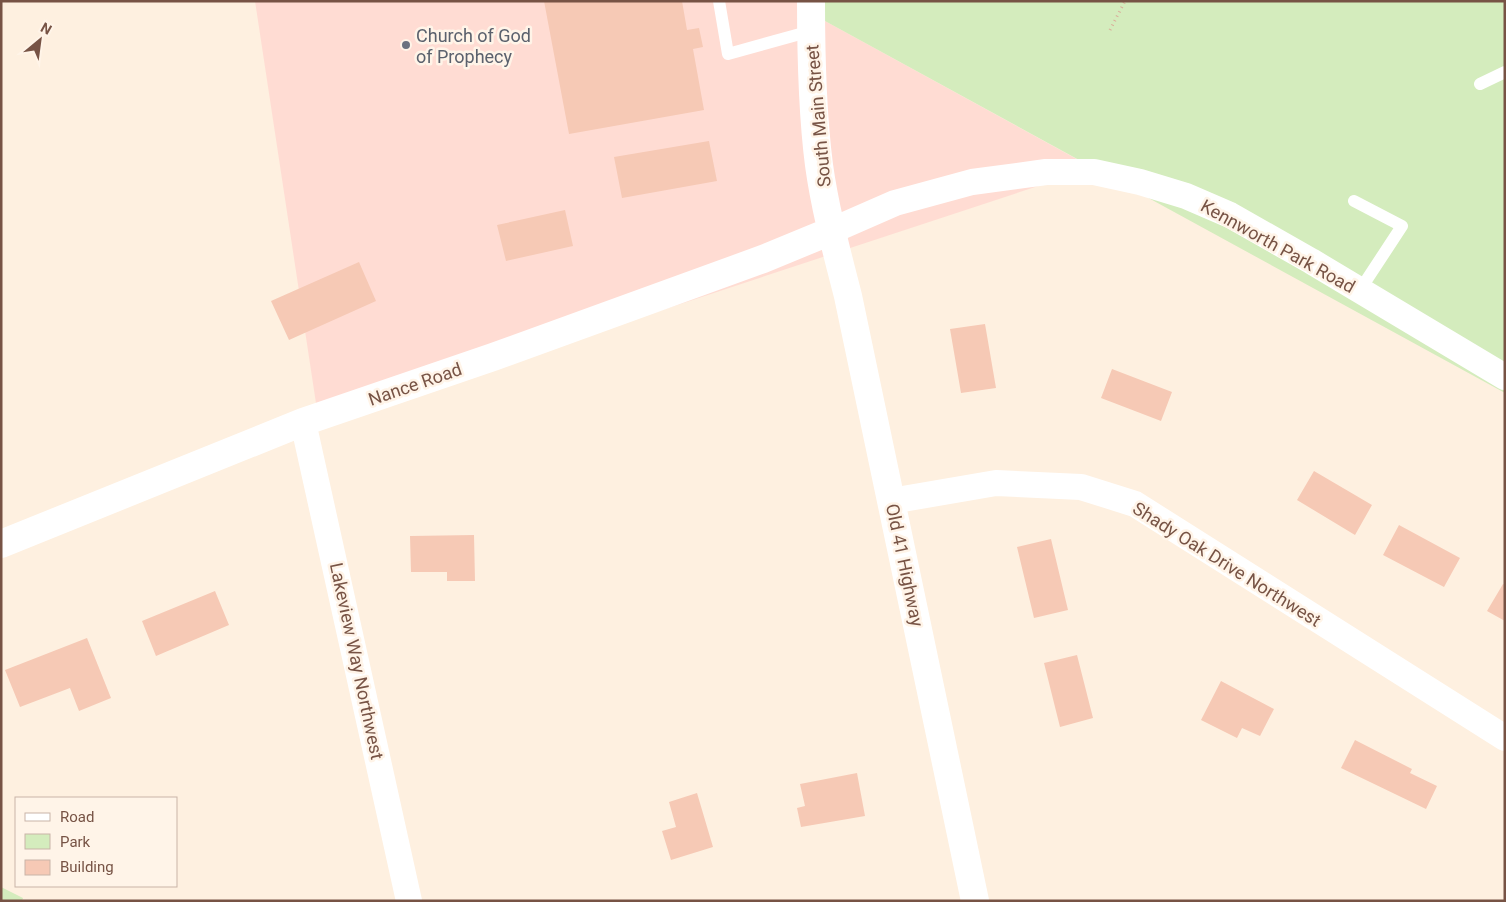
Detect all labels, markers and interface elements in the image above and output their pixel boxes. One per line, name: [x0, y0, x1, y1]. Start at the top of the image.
north arrow: [15, 15, 65, 65]
text: N: [38, 19, 55, 38]
place label: Church of God of Prophecy: [416, 25, 531, 67]
marker: Church of God of Prophecy: [400, 39, 412, 51]
street label: South Main Street: [801, 44, 835, 188]
street label: Kennworth Park Road: [1197, 195, 1359, 297]
street label: Nance Road: [366, 358, 464, 410]
street label: Shady Oak Drive Northwest: [1129, 497, 1325, 631]
street label: Old 41 Highway: [882, 502, 928, 629]
street label: Lakeview Way Northwest: [326, 561, 388, 761]
legend: [15, 797, 178, 887]
text: Road: [60, 808, 94, 826]
text: Park: [60, 833, 91, 851]
text: Building: [60, 858, 114, 876]

